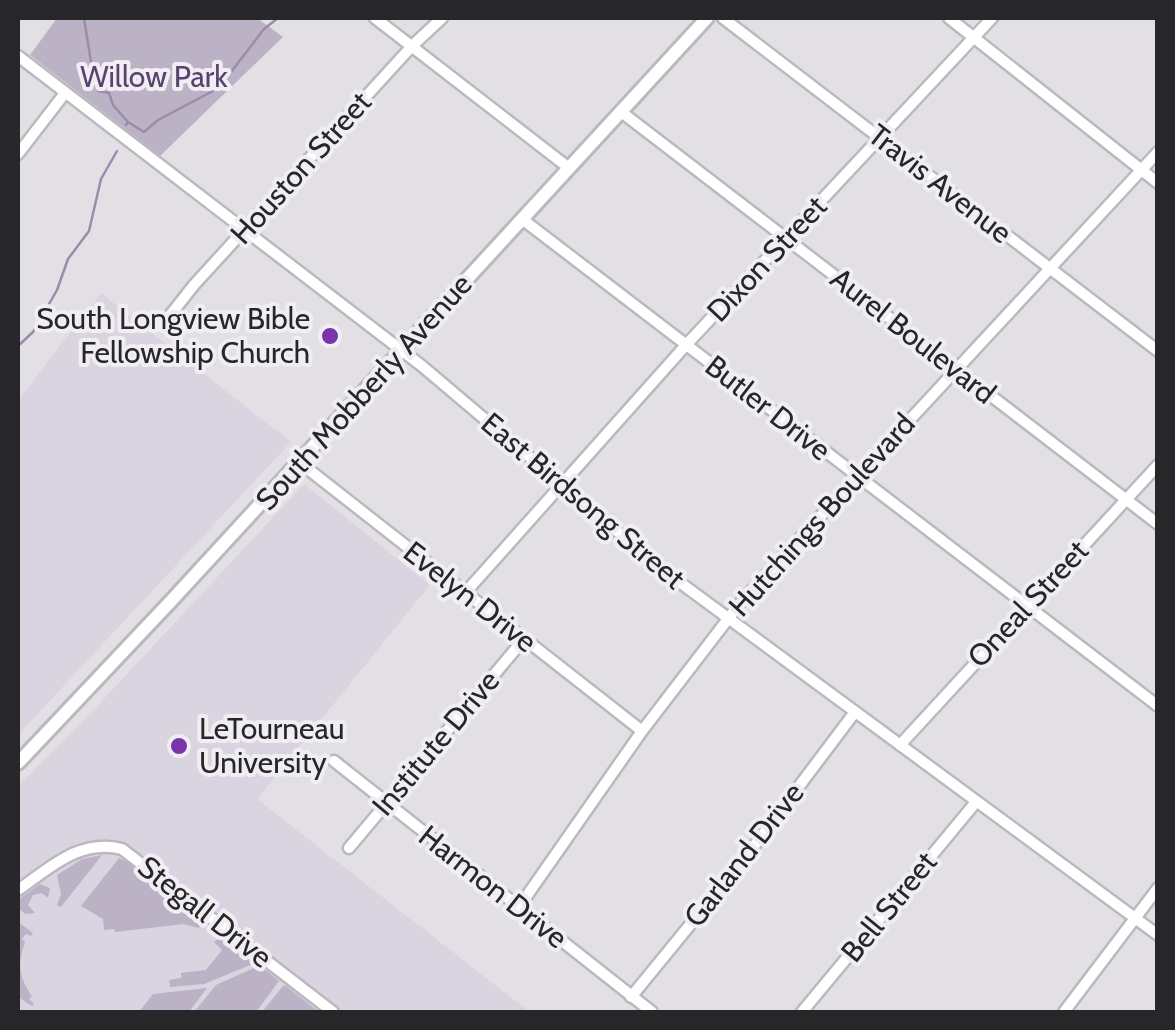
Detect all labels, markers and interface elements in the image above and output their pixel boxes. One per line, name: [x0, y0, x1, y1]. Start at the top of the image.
park label: Willow Park: [80, 58, 228, 95]
street label: Houston Street: [222, 84, 379, 252]
street label: Travis Avenue: [861, 116, 1019, 251]
street label: Dixon Street: [699, 188, 834, 329]
street label: Aurel Boulevard: [823, 260, 1003, 411]
street label: South Mobberly Avenue: [248, 266, 480, 518]
place label: South Longview Bible Fellowship Church: [36, 300, 310, 371]
marker: South Longview Bible Fellowship Church: [319, 325, 341, 347]
street label: Butler Drive: [698, 347, 839, 468]
street label: East Birdsong Street: [474, 405, 693, 597]
street label: Hutchings Boulevard: [721, 405, 923, 624]
street label: Oneal Street: [959, 532, 1096, 675]
street label: Evelyn Drive: [396, 533, 544, 660]
street label: Institute Drive: [364, 663, 507, 823]
place label: LeTourneau University: [199, 710, 345, 781]
marker: LeTourneau University: [168, 735, 190, 757]
street label: Garland Drive: [676, 775, 811, 934]
street label: Harmon Drive: [412, 817, 575, 956]
street label: Bell Street: [833, 844, 944, 969]
street label: Stegall Drive: [131, 848, 280, 975]

